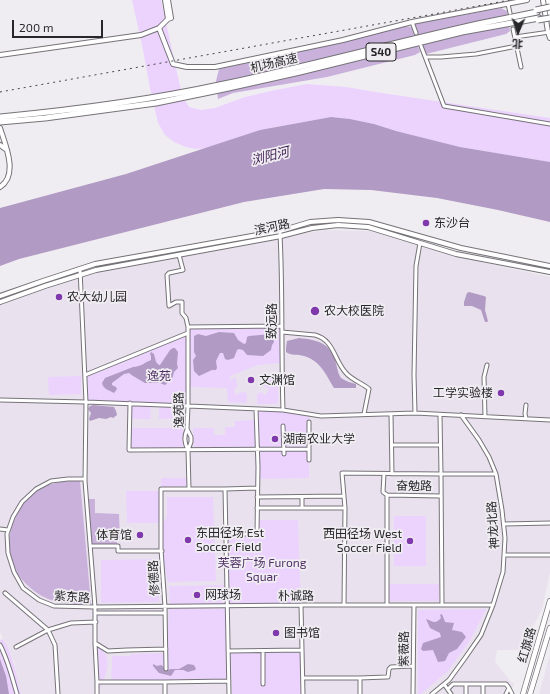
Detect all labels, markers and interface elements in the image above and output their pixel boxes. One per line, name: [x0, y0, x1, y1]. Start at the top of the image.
scale bar: [14, 12, 105, 38]
north arrow: [498, 12, 538, 52]
text: 200 m: [19, 20, 53, 34]
text: 北: [512, 38, 523, 51]
road number: S40: [366, 43, 396, 61]
street label: 机场高速: [249, 51, 299, 75]
water label: 浏阳河: [249, 144, 291, 168]
street label: 滨河路: [253, 216, 291, 238]
place label: 东沙台: [434, 216, 470, 230]
marker: 东沙台: [421, 218, 431, 228]
place label: 农大幼儿园: [67, 290, 127, 304]
marker: 农大幼儿园: [54, 292, 64, 302]
street label: 致远路: [265, 303, 279, 339]
place label: 农大校医院: [324, 304, 384, 318]
marker: 农大校医院: [309, 305, 321, 317]
park label: 逸苑: [147, 369, 171, 383]
place label: 文渊馆: [259, 373, 295, 387]
marker: 文渊馆: [246, 375, 256, 385]
place label: 工学实验楼: [433, 386, 493, 400]
marker: 工学实验楼: [496, 388, 506, 398]
street label: 逸苑路: [171, 392, 187, 428]
place label: 湖南农业大学: [283, 432, 355, 446]
marker: 湖南农业大学: [270, 434, 280, 444]
street label: 奋勉路: [396, 478, 432, 494]
street label: 神龙北路: [484, 501, 502, 549]
place label: 东田径场 Est Soccer Field: [196, 526, 264, 554]
place label: 西田径场 West Soccer Field: [323, 527, 402, 555]
place label: 体育馆: [96, 528, 132, 542]
marker: 体育馆: [135, 530, 145, 540]
marker: 东田径场 Est Soccer Field: [183, 535, 193, 545]
marker: 西田径场 West Soccer Field: [405, 536, 415, 546]
park label: 芙蓉广场 Furong Squar: [218, 556, 306, 584]
street label: 修德路: [146, 560, 162, 596]
place label: 网球场: [205, 588, 241, 602]
street label: 朴诚路: [278, 588, 314, 604]
street label: 紫东路: [54, 589, 90, 605]
marker: 网球场: [192, 590, 202, 600]
place label: 图书馆: [284, 626, 320, 640]
street label: 红旗路: [515, 626, 539, 664]
marker: 图书馆: [271, 628, 281, 638]
street label: 紫薇路: [396, 631, 412, 667]

